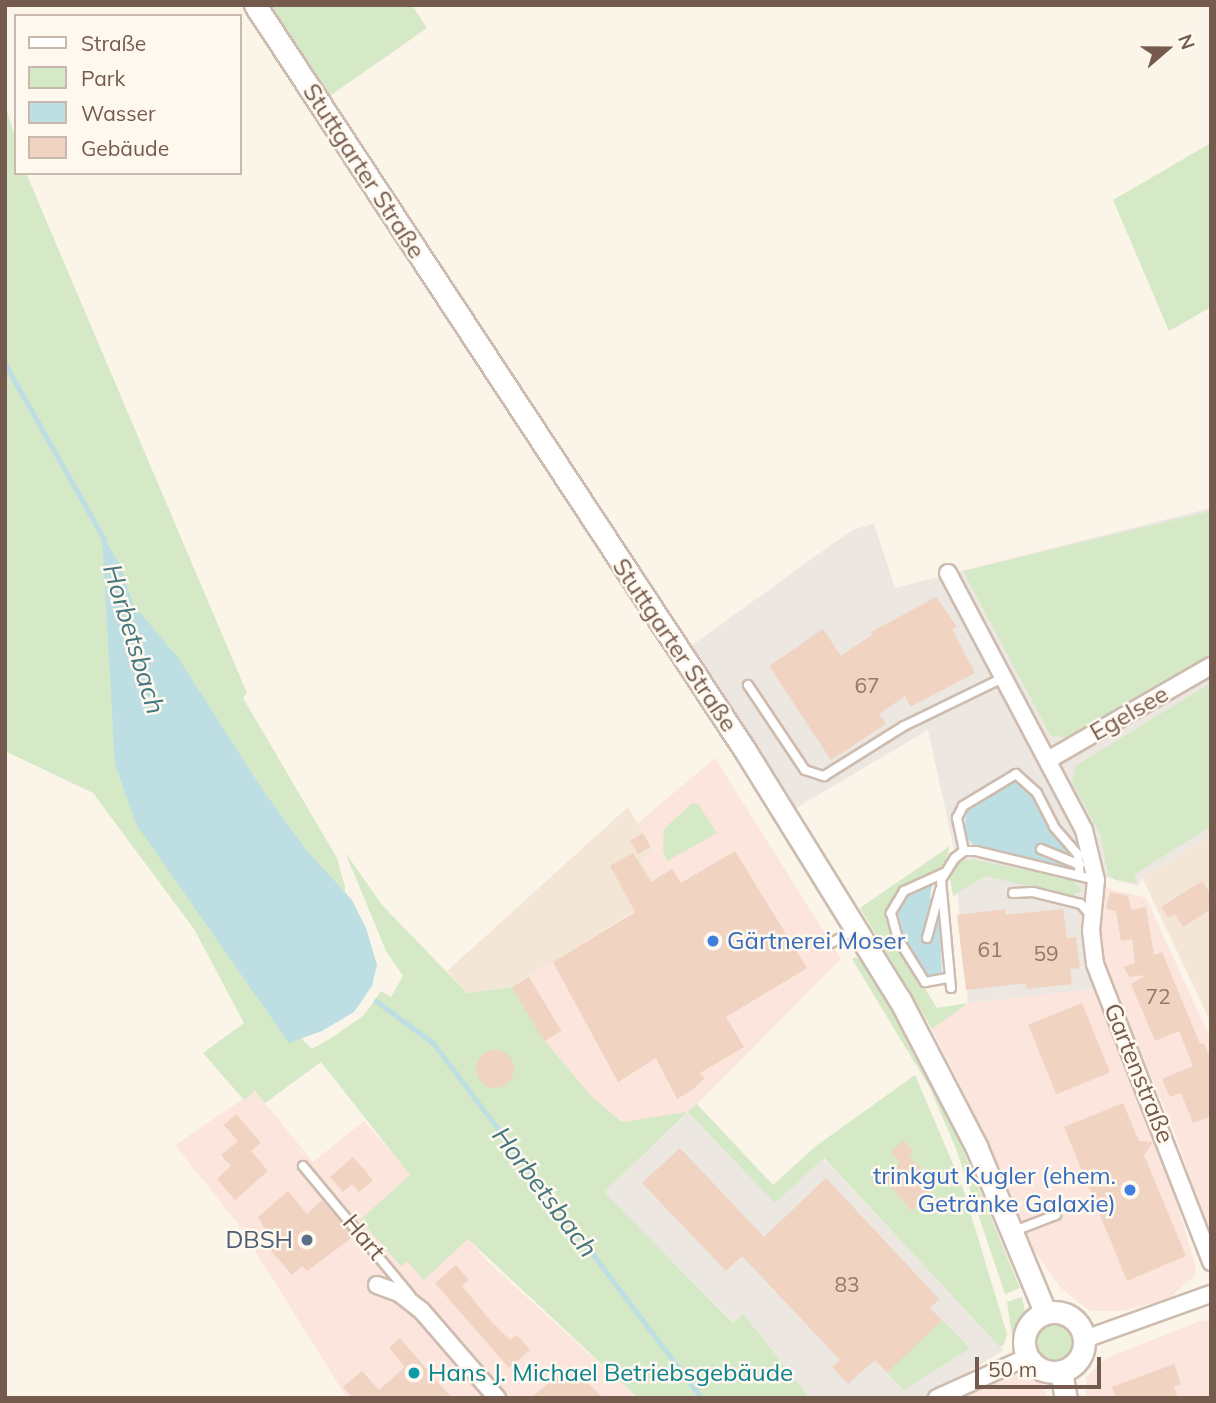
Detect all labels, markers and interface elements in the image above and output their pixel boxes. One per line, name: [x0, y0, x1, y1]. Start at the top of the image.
legend: [14, 14, 242, 175]
north arrow: [1132, 14, 1202, 84]
text: Straße: [81, 30, 146, 56]
text: N: [1173, 31, 1200, 53]
text: Park: [81, 65, 125, 91]
street label: Stuttgarter Straße: [297, 78, 431, 264]
text: Wasser: [81, 100, 156, 126]
text: Gebäude: [81, 135, 169, 161]
street label: Stuttgarter Straße: [606, 553, 744, 737]
water label: Horbetsbach: [96, 560, 172, 718]
house number: 67: [854, 672, 880, 698]
street label: Egelsee: [1085, 679, 1173, 747]
place label: Gärtnerei Moser: [727, 927, 905, 955]
marker: Gärtnerei Moser: [705, 933, 721, 949]
house number: 61: [977, 936, 1003, 962]
house number: 59: [1033, 940, 1059, 966]
house number: 72: [1145, 983, 1171, 1009]
street label: Gartenstraße: [1098, 999, 1180, 1147]
water label: Horbetsbach: [486, 1121, 604, 1263]
place label: trinkgut Kugler (ehem. Getränke Galaxie): [873, 1162, 1116, 1218]
marker: trinkgut Kugler (ehem. Getränke Galaxie): [1122, 1182, 1138, 1198]
street label: Hart: [337, 1208, 391, 1266]
place label: DBSH: [225, 1226, 293, 1254]
marker: DBSH: [299, 1232, 315, 1248]
house number: 83: [834, 1271, 860, 1297]
scale bar: [978, 1344, 1104, 1388]
text: 50 m: [988, 1356, 1037, 1382]
place label: Hans J. Michael Betriebsgebäude: [428, 1359, 793, 1387]
marker: Hans J. Michael Betriebsgebäude: [406, 1365, 422, 1381]

